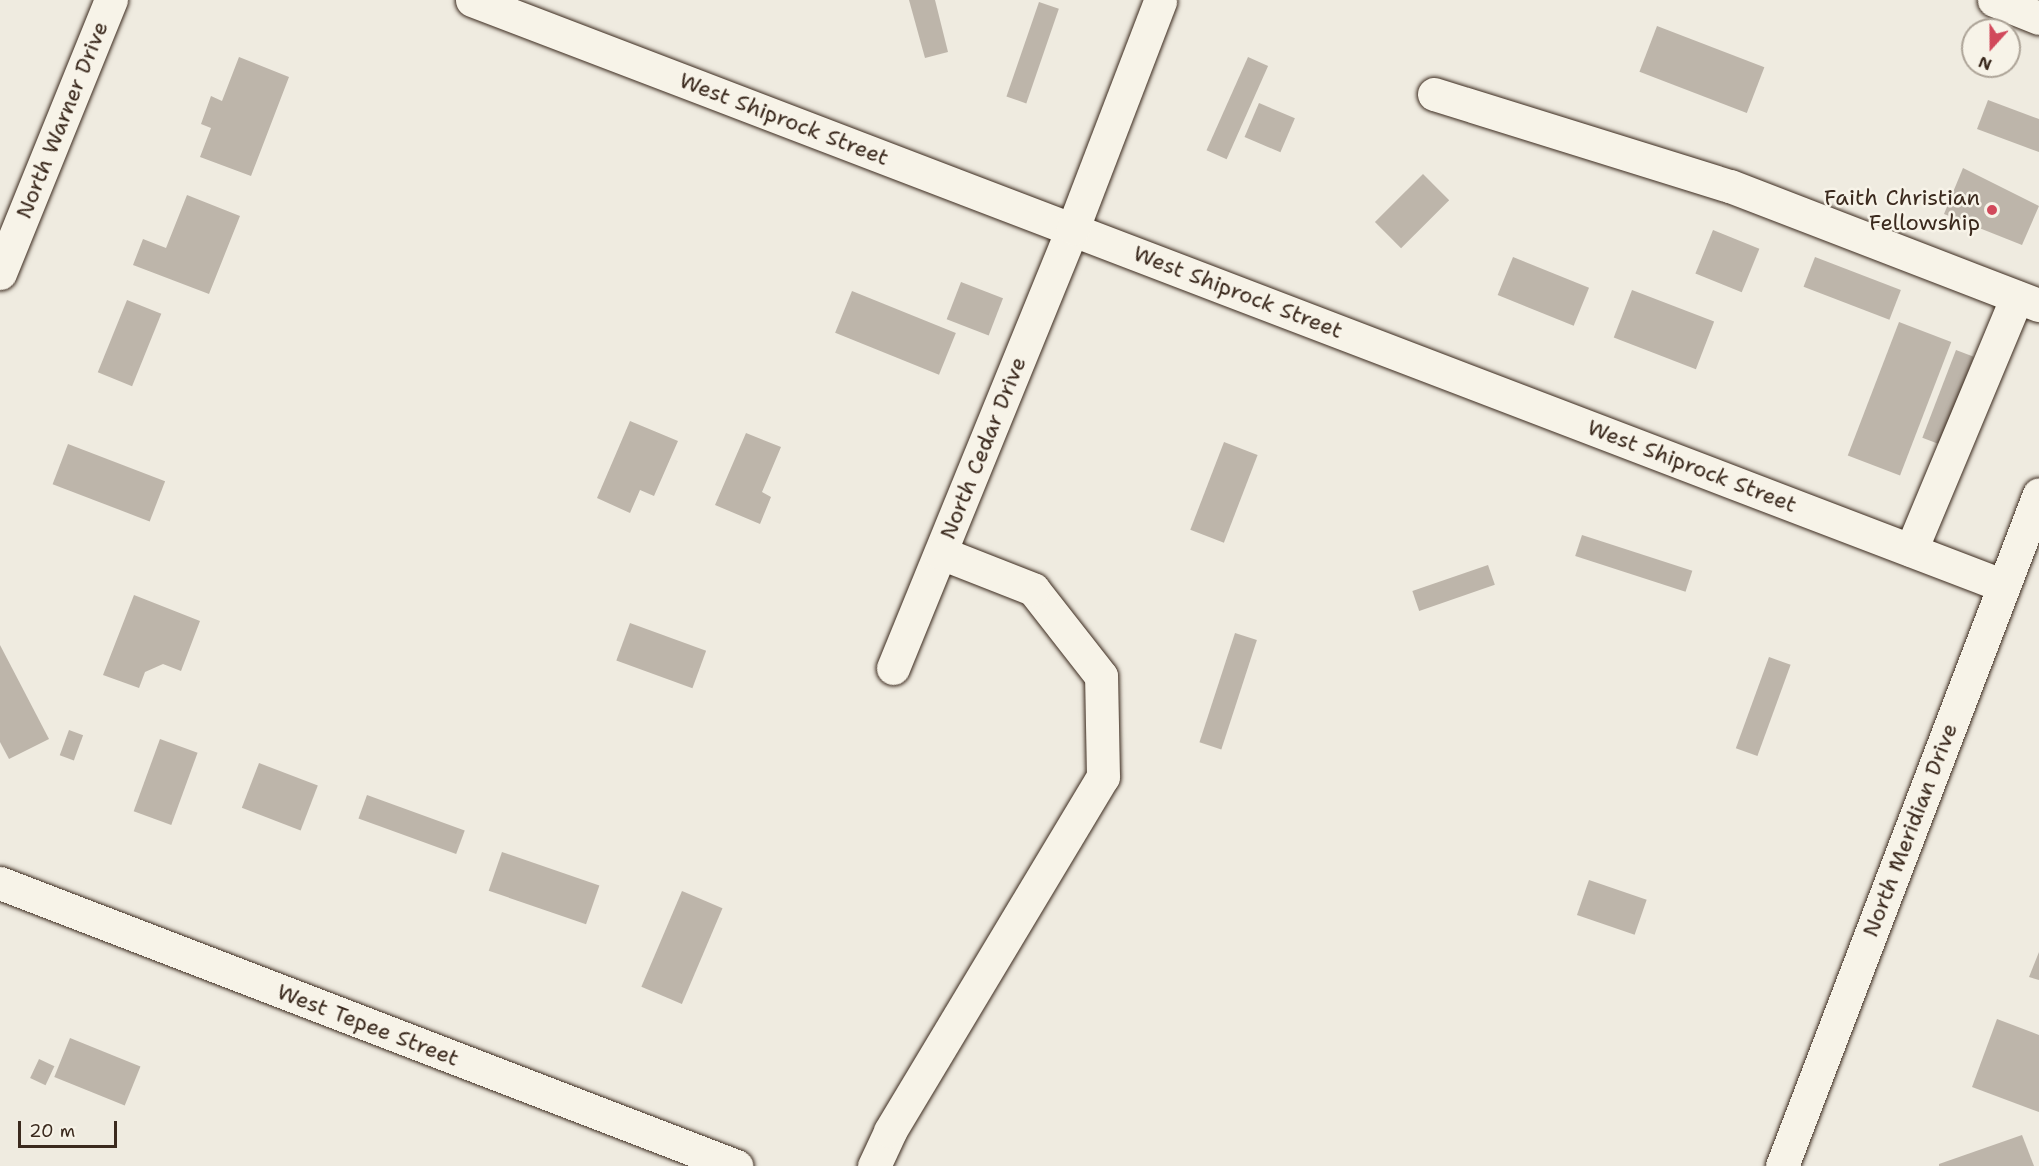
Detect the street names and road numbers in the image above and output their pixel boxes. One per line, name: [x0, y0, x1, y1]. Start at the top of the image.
street label: North Warner Drive: [10, 18, 114, 222]
street label: West Shiprock Street: [676, 67, 892, 171]
street label: West Shiprock Street: [1130, 240, 1346, 344]
street label: North Cedar Drive: [934, 353, 1032, 543]
street label: West Shiprock Street: [1584, 414, 1800, 518]
street label: North Meridian Drive: [1857, 719, 1963, 941]
street label: West Tepee Street: [273, 978, 463, 1072]

